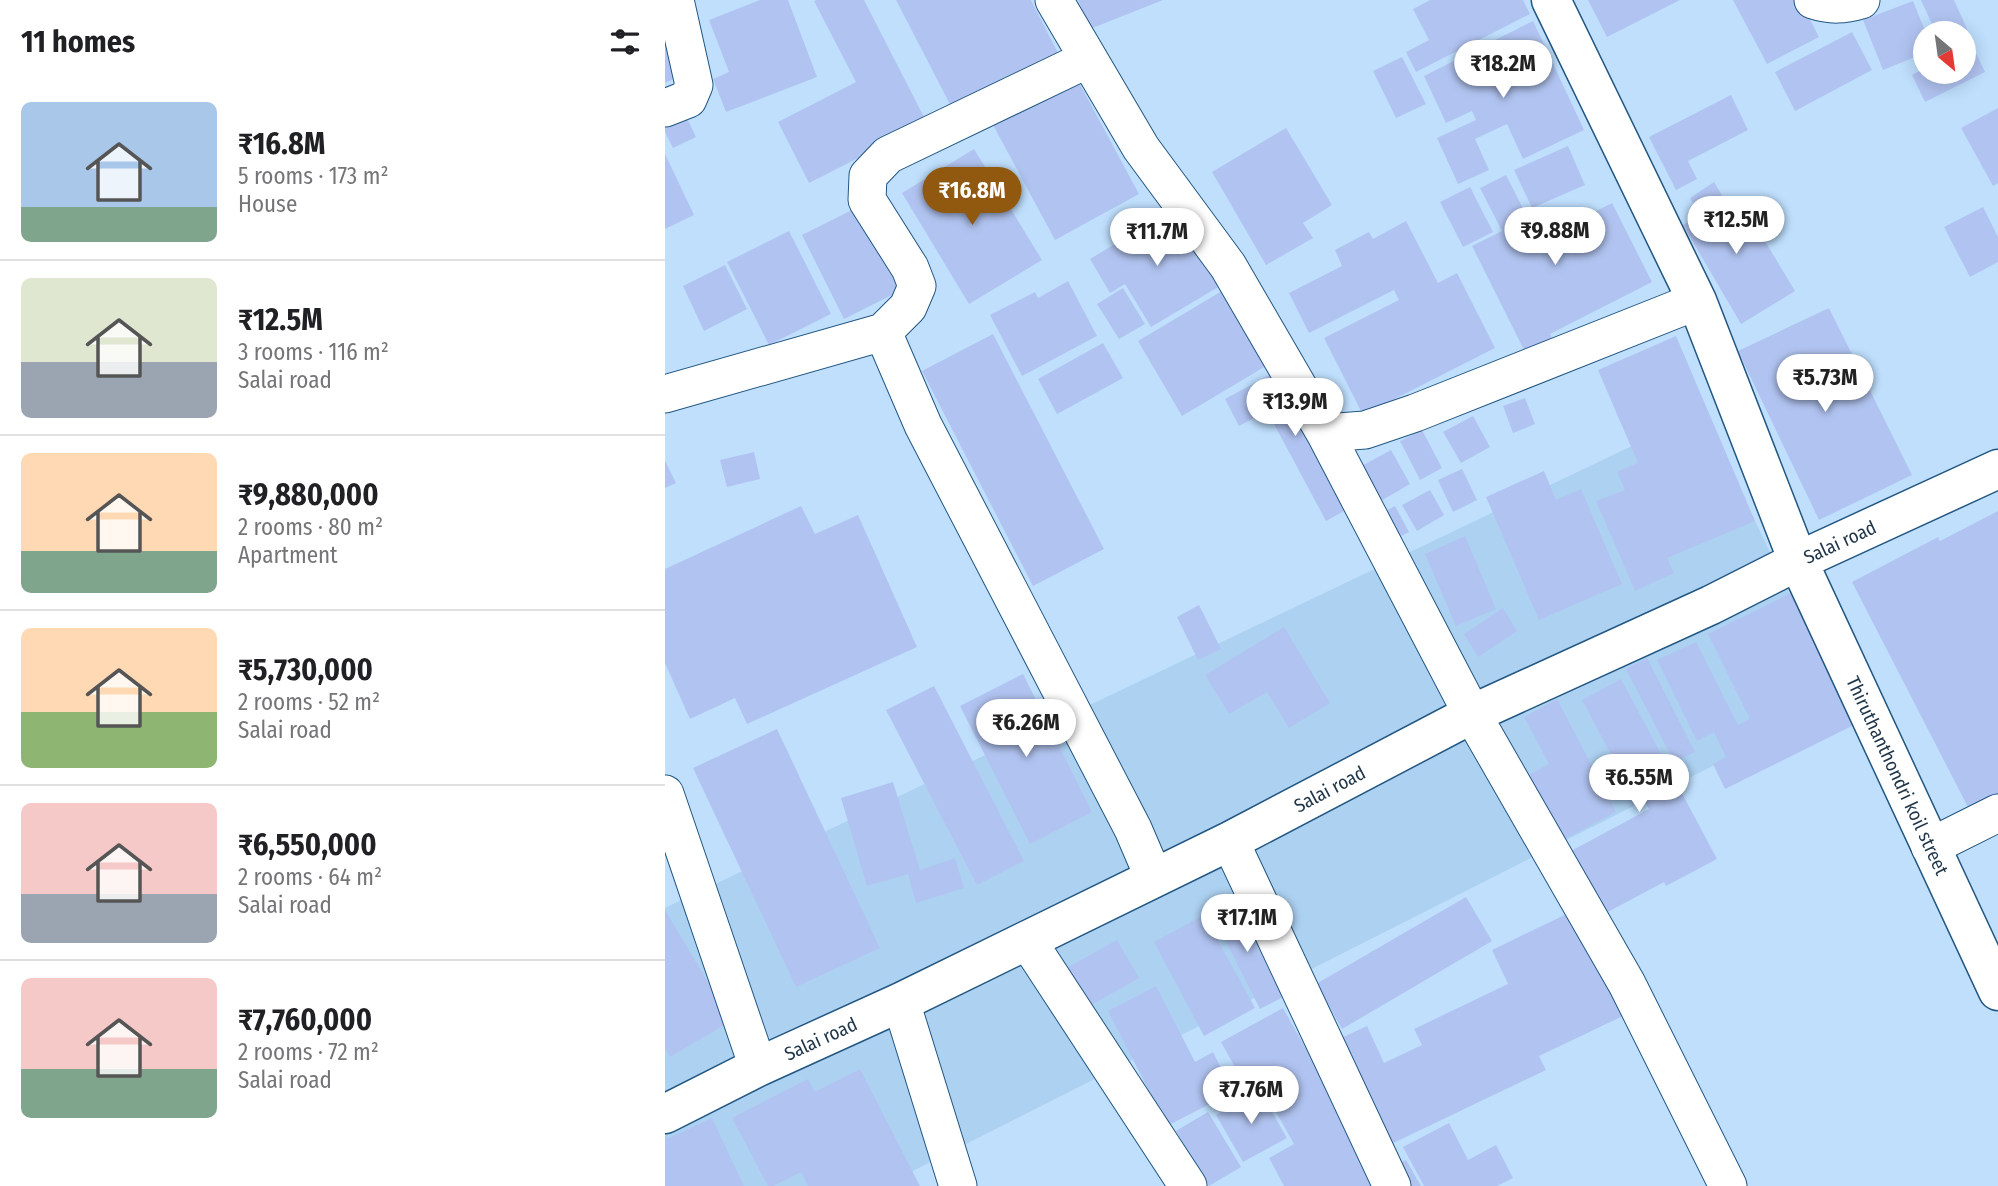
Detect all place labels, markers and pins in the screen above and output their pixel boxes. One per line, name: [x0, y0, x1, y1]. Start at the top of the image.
pin: ₹18.2M: [1446, 41, 1560, 100]
pin: ₹16.8M: [915, 168, 1029, 227]
pin: ₹12.5M: [1679, 196, 1793, 256]
pin: ₹11.7M: [1100, 208, 1214, 268]
pin: ₹9.88M: [1498, 208, 1612, 267]
pin: ₹5.73M: [1768, 354, 1882, 414]
pin: ₹13.9M: [1238, 378, 1352, 438]
pin: ₹6.26M: [969, 700, 1083, 759]
pin: ₹6.55M: [1582, 754, 1696, 814]
pin: ₹17.1M: [1190, 894, 1304, 954]
pin: ₹7.76M: [1194, 1066, 1308, 1126]

